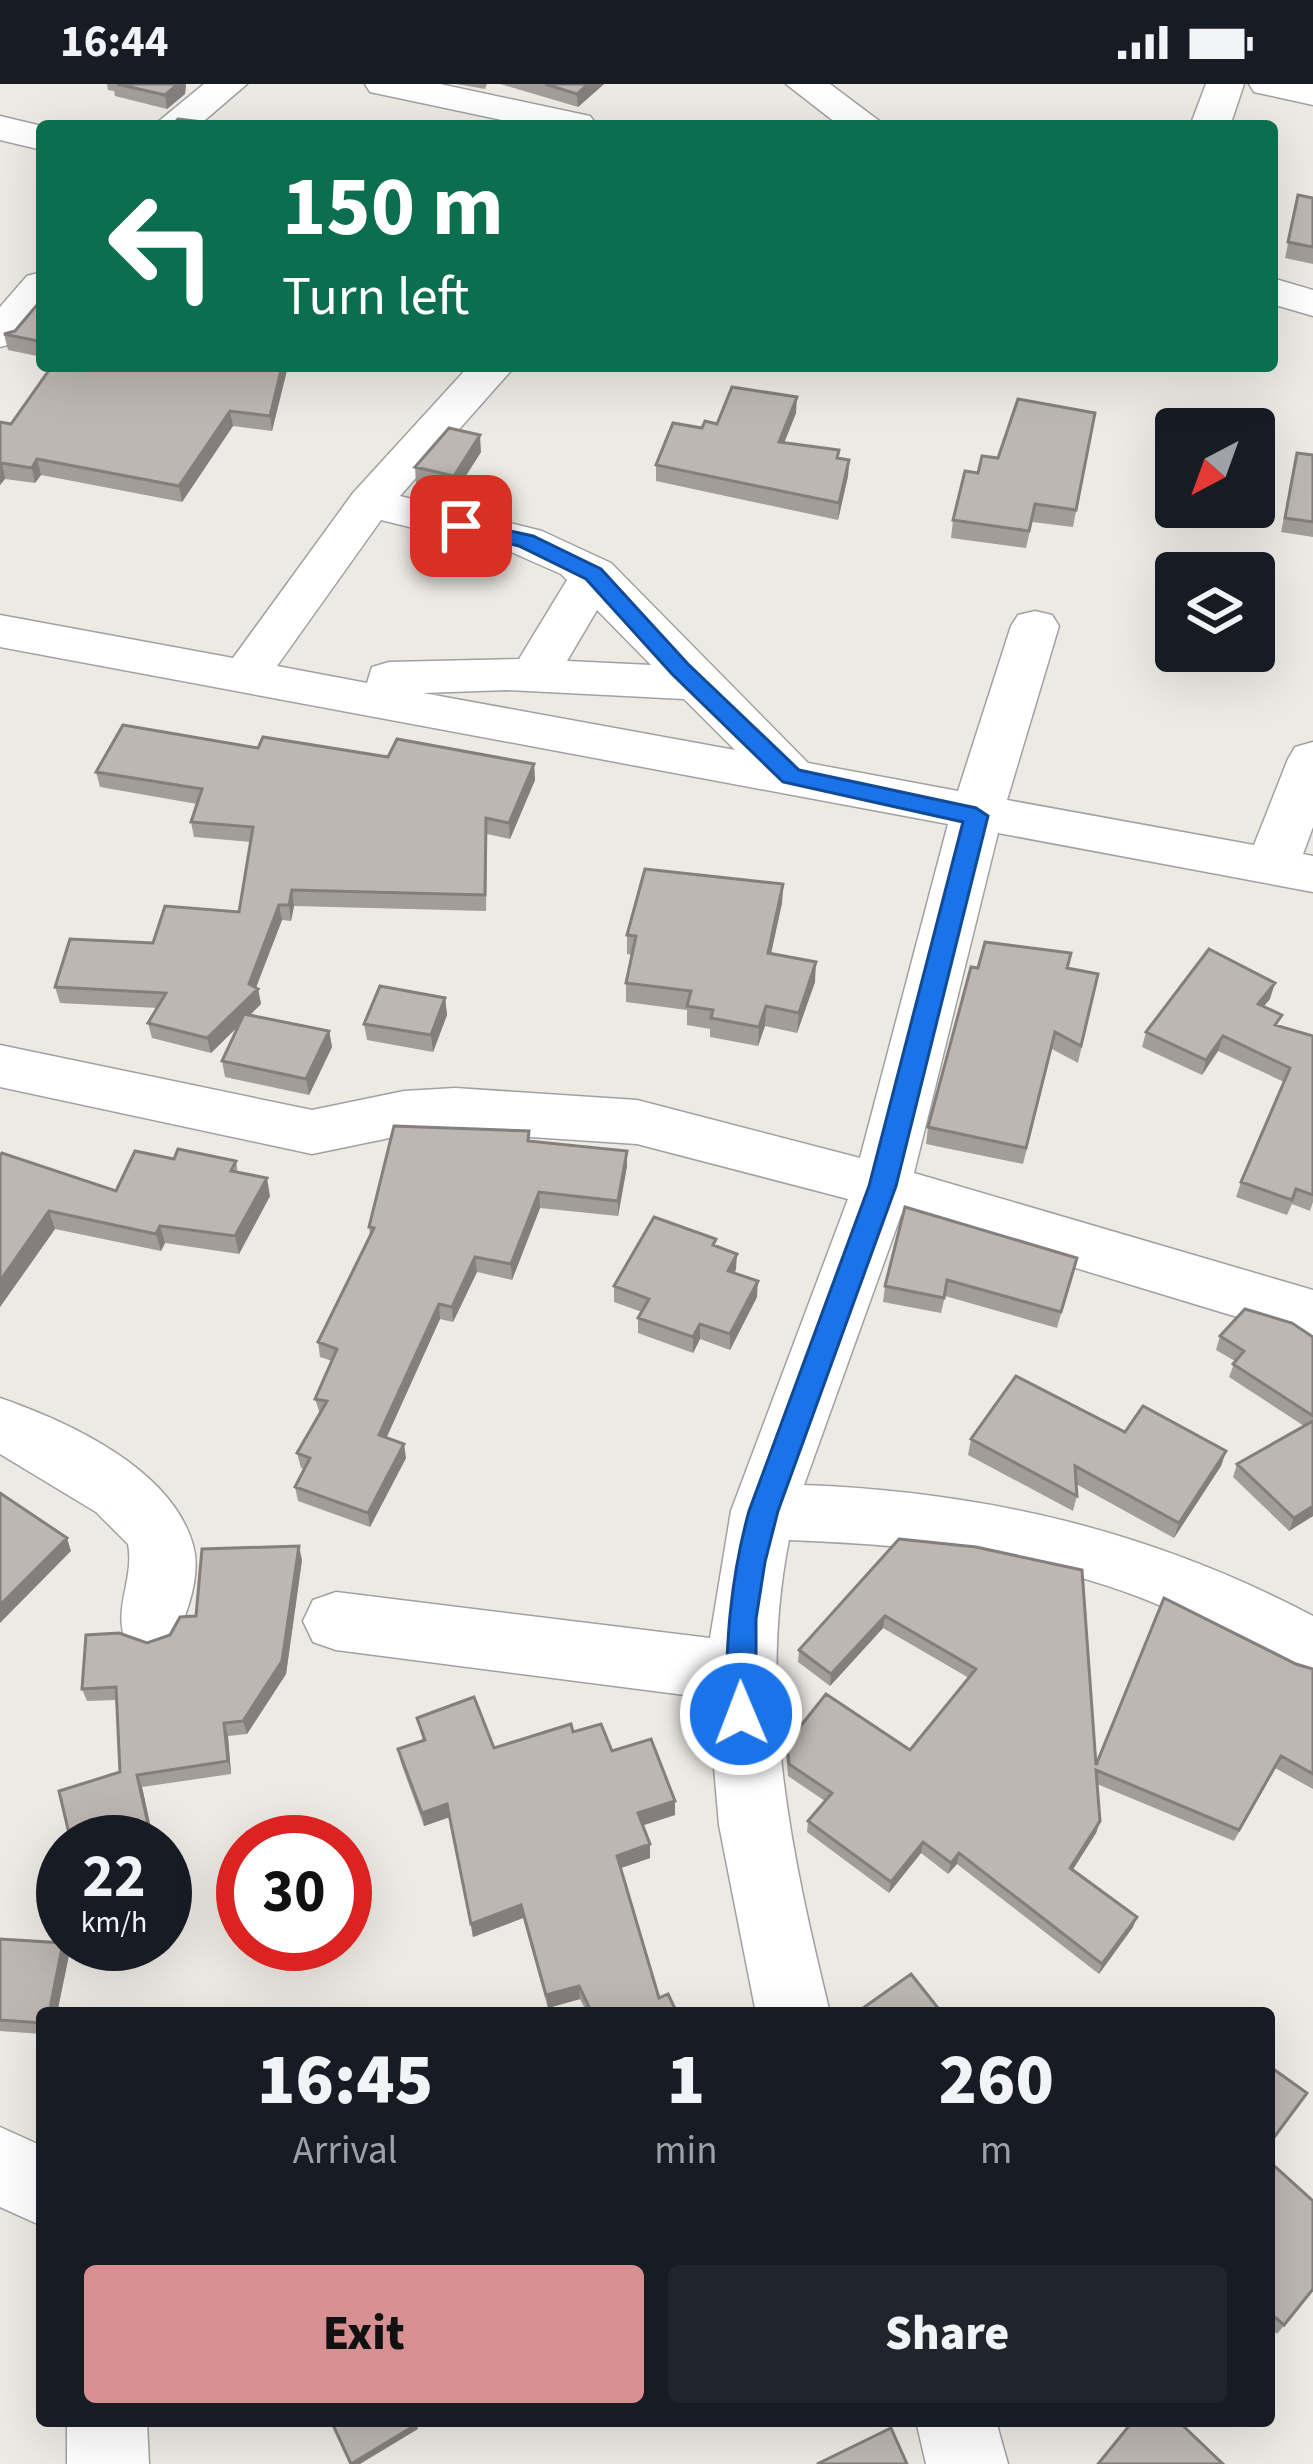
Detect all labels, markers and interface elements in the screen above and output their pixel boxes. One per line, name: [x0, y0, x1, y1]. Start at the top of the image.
text: 16:44: [60, 10, 169, 74]
text: 150 m: [282, 148, 504, 268]
icon: left: [84, 168, 240, 324]
text: Turn left: [282, 259, 469, 336]
north arrow: [1155, 408, 1275, 528]
map controls: [1155, 408, 1275, 672]
pin: [410, 475, 512, 577]
icon: arrive: [428, 493, 494, 559]
button: layers: [1155, 552, 1275, 672]
position arrow: [678, 1651, 804, 1777]
speed limit sign: 30: [216, 1815, 372, 1971]
text: 22: [82, 1835, 146, 1920]
text: km/h: [81, 1901, 147, 1944]
text: 16:45: [257, 2029, 433, 2132]
text: 1: [667, 2029, 705, 2132]
text: 260: [939, 2029, 1054, 2132]
text: Arrival: [293, 2123, 398, 2179]
text: min: [654, 2123, 718, 2179]
text: m: [980, 2123, 1012, 2179]
button: Exit: [84, 2265, 644, 2403]
button: Share: [668, 2265, 1227, 2403]

